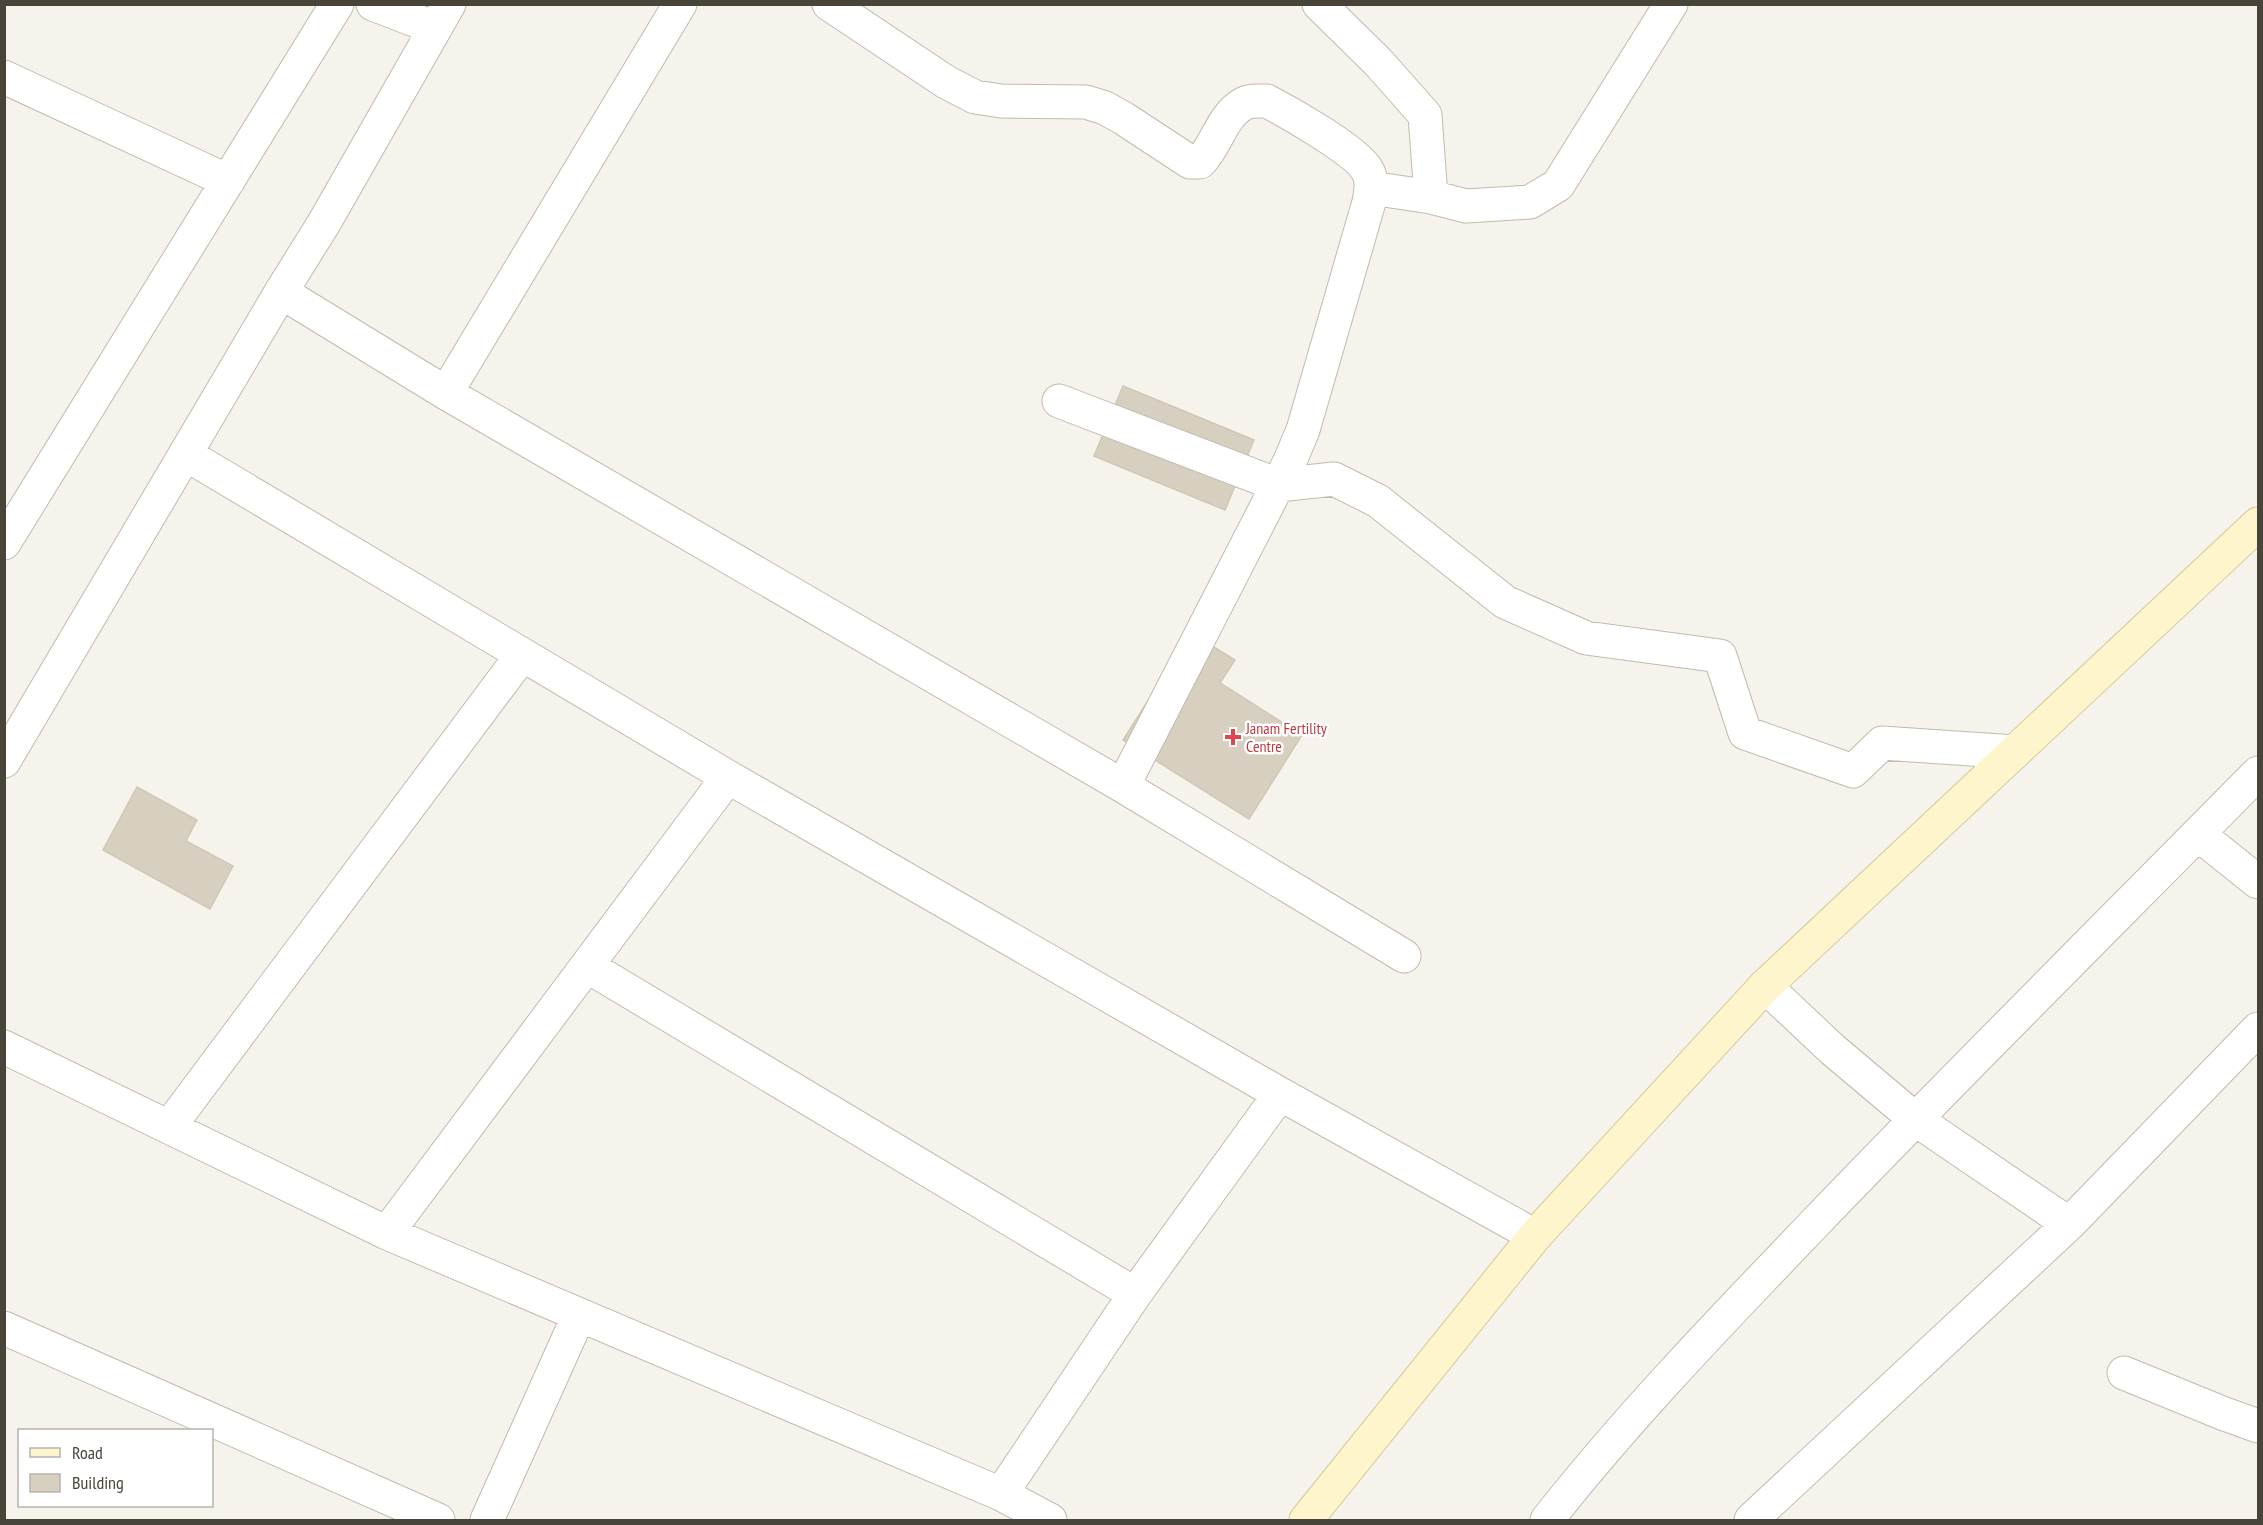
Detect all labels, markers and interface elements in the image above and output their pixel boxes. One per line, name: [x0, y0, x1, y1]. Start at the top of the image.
place label: Janam Fertility Centre: [1245, 718, 1327, 756]
marker: Janam Fertility Centre: [1224, 728, 1242, 746]
legend: [18, 1429, 213, 1507]
text: Road: [72, 1441, 103, 1464]
text: Building: [72, 1471, 124, 1494]

